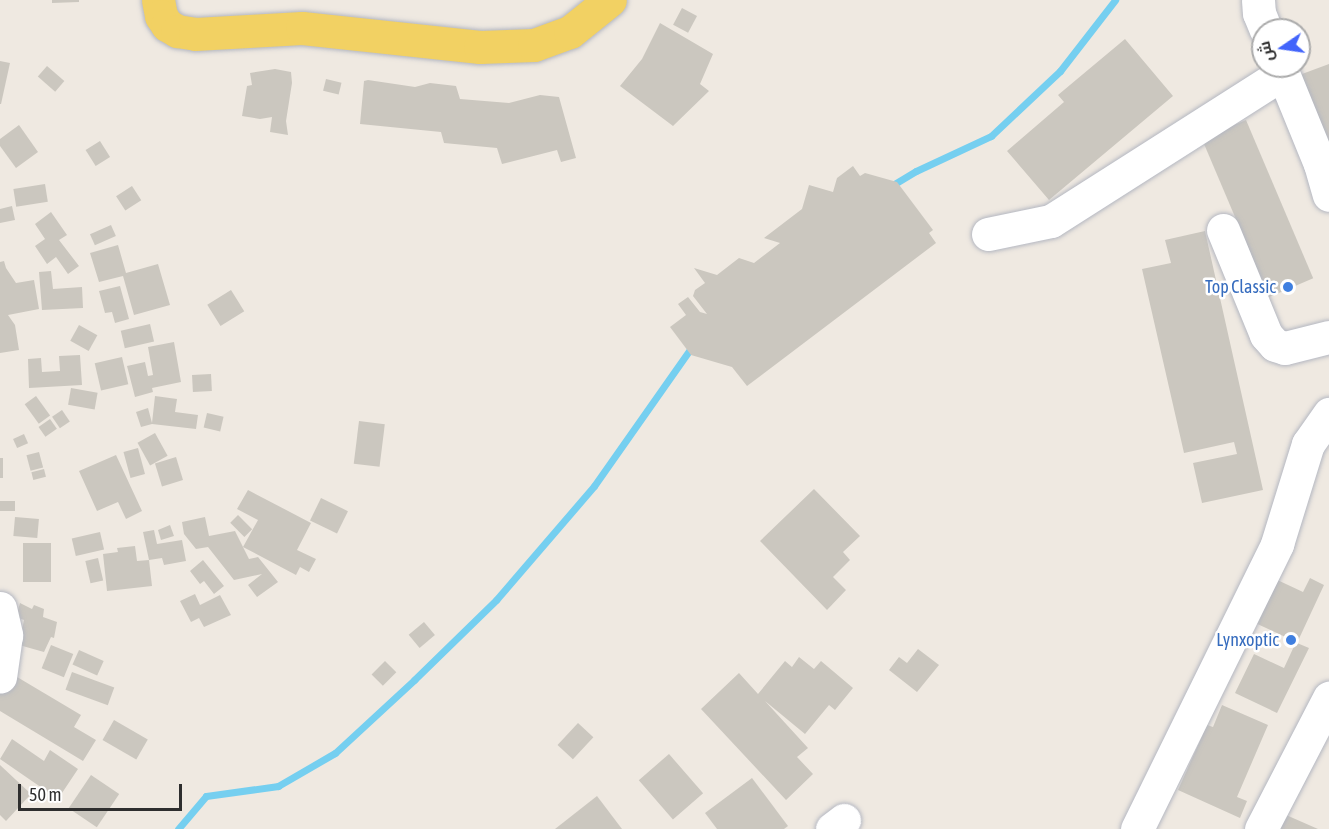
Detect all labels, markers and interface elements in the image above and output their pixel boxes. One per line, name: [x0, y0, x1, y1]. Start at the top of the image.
north arrow: [1251, 18, 1311, 78]
text: ش: [1254, 40, 1276, 64]
place label: Top Classic: [1205, 276, 1276, 298]
marker: Top Classic: [1281, 280, 1295, 294]
place label: Lynxoptic: [1216, 629, 1279, 651]
marker: Lynxoptic: [1284, 633, 1298, 647]
scale bar: [21, 772, 184, 810]
text: 50 m: [29, 784, 61, 805]

